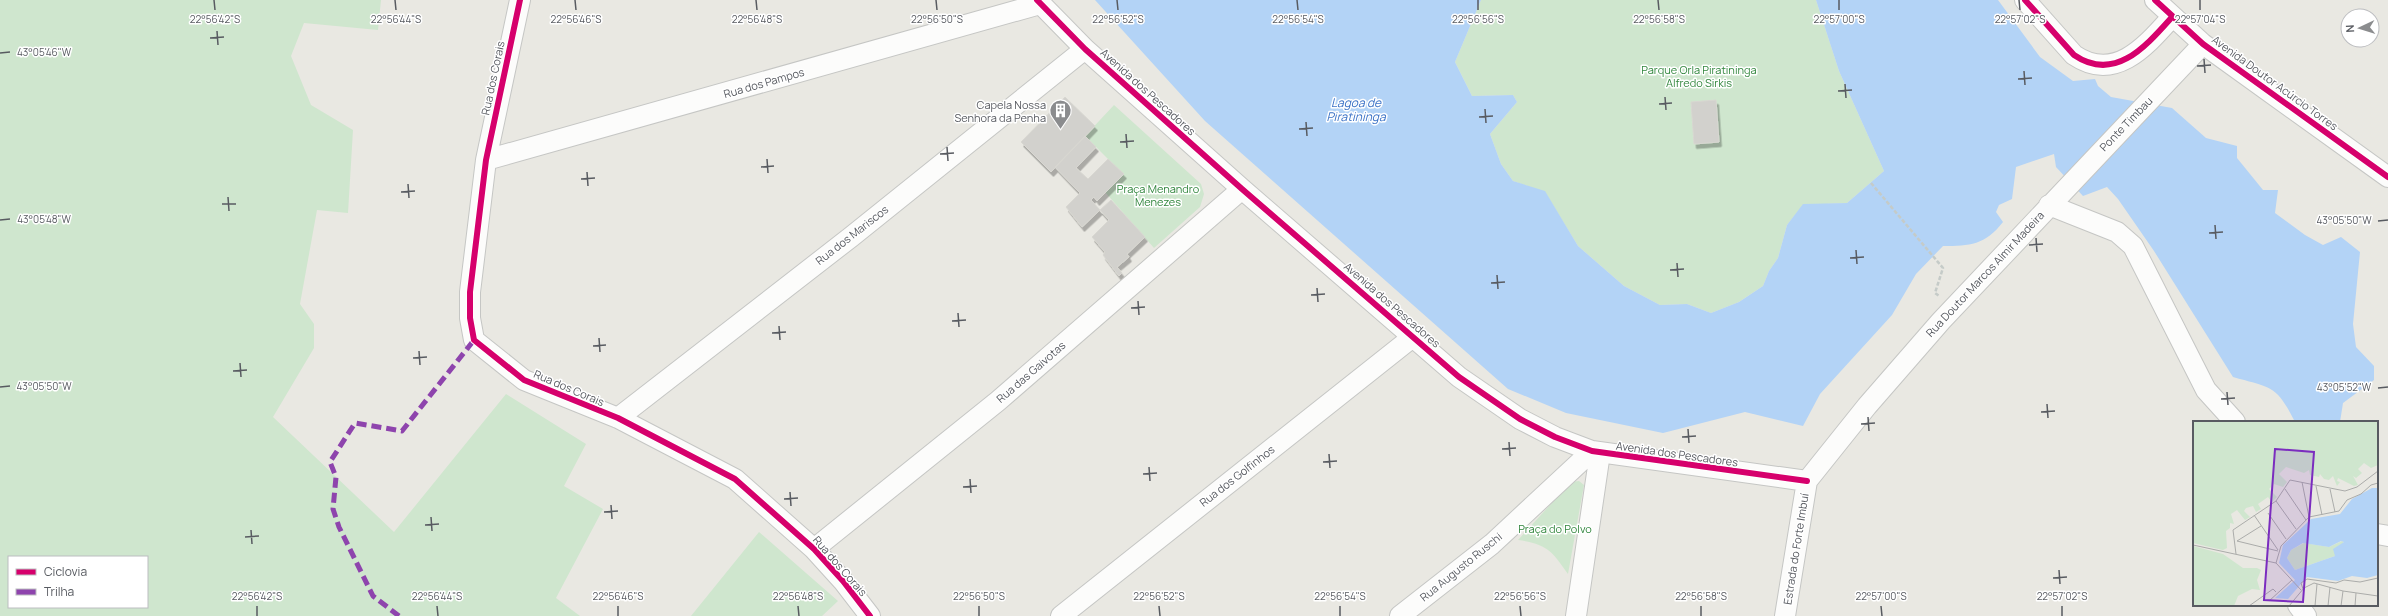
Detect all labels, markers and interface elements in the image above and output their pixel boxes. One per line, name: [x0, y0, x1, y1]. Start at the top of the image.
north arrow: [2340, 8, 2380, 48]
text: 22°56'42"S: [190, 12, 240, 26]
text: 22°56'44"S: [371, 12, 421, 26]
text: 22°56'46"S: [550, 12, 602, 26]
text: 22°56'48"S: [732, 12, 782, 26]
text: 22°56'50"S: [911, 12, 963, 26]
text: 22°56'52"S: [1092, 12, 1144, 26]
text: 22°56'54"S: [1272, 12, 1324, 26]
text: 22°56'56"S: [1452, 12, 1504, 26]
text: 22°56'58"S: [1633, 12, 1685, 26]
text: 22°57'00"S: [1813, 12, 1865, 26]
text: 22°57'02"S: [1995, 12, 2045, 26]
text: 22°57'04"S: [2175, 12, 2225, 26]
text: N: [2342, 24, 2357, 33]
street label: Avenida Doutor Acúrcio Torres: [2209, 32, 2341, 134]
street label: Rua dos Corais: [477, 39, 508, 116]
text: 43°05'46"W: [17, 45, 72, 59]
street label: Avenida dos Pescadores: [1098, 45, 1199, 139]
park label: Parque Orla Piratininga Alfredo Sirkis: [1641, 62, 1757, 90]
street label: Rua dos Pampos: [722, 64, 806, 101]
street label: Ponte Timbau: [2096, 93, 2155, 154]
water label: Lagoa de Piratininga: [1326, 94, 1387, 125]
place label: Capela Nossa Senhora da Penha: [954, 97, 1046, 125]
building icon: Capela Nossa Senhora da Penha: [1048, 98, 1074, 131]
park label: Praça Menandro Menezes: [1117, 181, 1200, 209]
street label: Rua dos Mariscos: [812, 201, 891, 268]
street label: Rua Doutor Marcos Almir Madeira: [1922, 207, 2047, 340]
text: 43°05'48"W: [17, 212, 71, 226]
text: 43°05'50"W: [2316, 213, 2372, 227]
street label: Avenida dos Pescadores: [1341, 259, 1444, 351]
street label: Rua das Gaivotas: [993, 337, 1069, 406]
street label: Rua dos Corais: [532, 366, 607, 409]
text: 43°05'50"W: [16, 379, 72, 393]
text: 43°05'52"W: [2317, 380, 2372, 394]
inset map: [2193, 421, 2378, 606]
street label: Avenida dos Pescadores: [1615, 438, 1739, 470]
street label: Rua dos Golfinhos: [1196, 441, 1278, 510]
street label: Estrada do Forte Imbuí: [1779, 492, 1812, 606]
park label: Praça do Polvo: [1518, 521, 1592, 536]
street label: Rua Augusto Ruschi: [1417, 529, 1505, 604]
street label: Rua dos Corais: [810, 532, 871, 599]
legend: [8, 556, 148, 608]
text: Ciclovia: [44, 563, 87, 580]
text: Trilha: [44, 583, 74, 600]
text: 22°56'42"S: [232, 589, 282, 603]
text: 22°56'44"S: [412, 589, 462, 603]
text: 22°56'46"S: [592, 589, 644, 603]
text: 22°56'48"S: [773, 589, 823, 603]
text: 22°56'50"S: [953, 589, 1005, 603]
text: 22°56'52"S: [1133, 589, 1185, 603]
text: 22°56'54"S: [1314, 589, 1366, 603]
text: 22°56'56"S: [1494, 589, 1546, 603]
text: 22°56'58"S: [1675, 589, 1727, 603]
text: 22°57'00"S: [1855, 589, 1907, 603]
text: 22°57'02"S: [2037, 589, 2087, 603]

